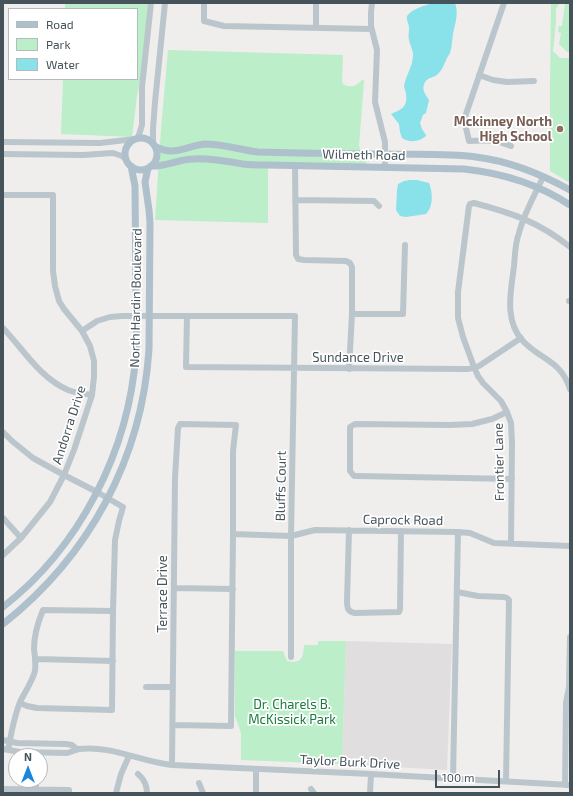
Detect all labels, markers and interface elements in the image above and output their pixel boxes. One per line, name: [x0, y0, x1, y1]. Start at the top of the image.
legend: [8, 8, 138, 80]
text: Road: [46, 17, 74, 31]
text: Park: [46, 37, 71, 51]
text: Water: [46, 57, 80, 71]
place label: Mckinney North High School: [454, 114, 552, 145]
marker: Mckinney North High School: [555, 124, 565, 134]
street label: Wilmeth Road: [322, 146, 406, 164]
street label: North Hardin Boulevard: [127, 228, 145, 368]
street label: Sundance Drive: [312, 350, 404, 366]
street label: Andorra Drive: [49, 384, 89, 466]
street label: Frontier Lane: [491, 423, 507, 501]
street label: Bluffs Court: [273, 451, 289, 521]
street label: Caprock Road: [363, 512, 443, 528]
street label: Terrace Drive: [155, 555, 171, 633]
park label: Dr. Charels B. McKissick Park: [248, 697, 336, 728]
north arrow: [8, 748, 48, 788]
text: N: [24, 750, 32, 763]
street label: Taylor Burk Drive: [299, 752, 401, 772]
scale bar: [437, 762, 502, 788]
text: 100 m: [442, 770, 474, 784]

